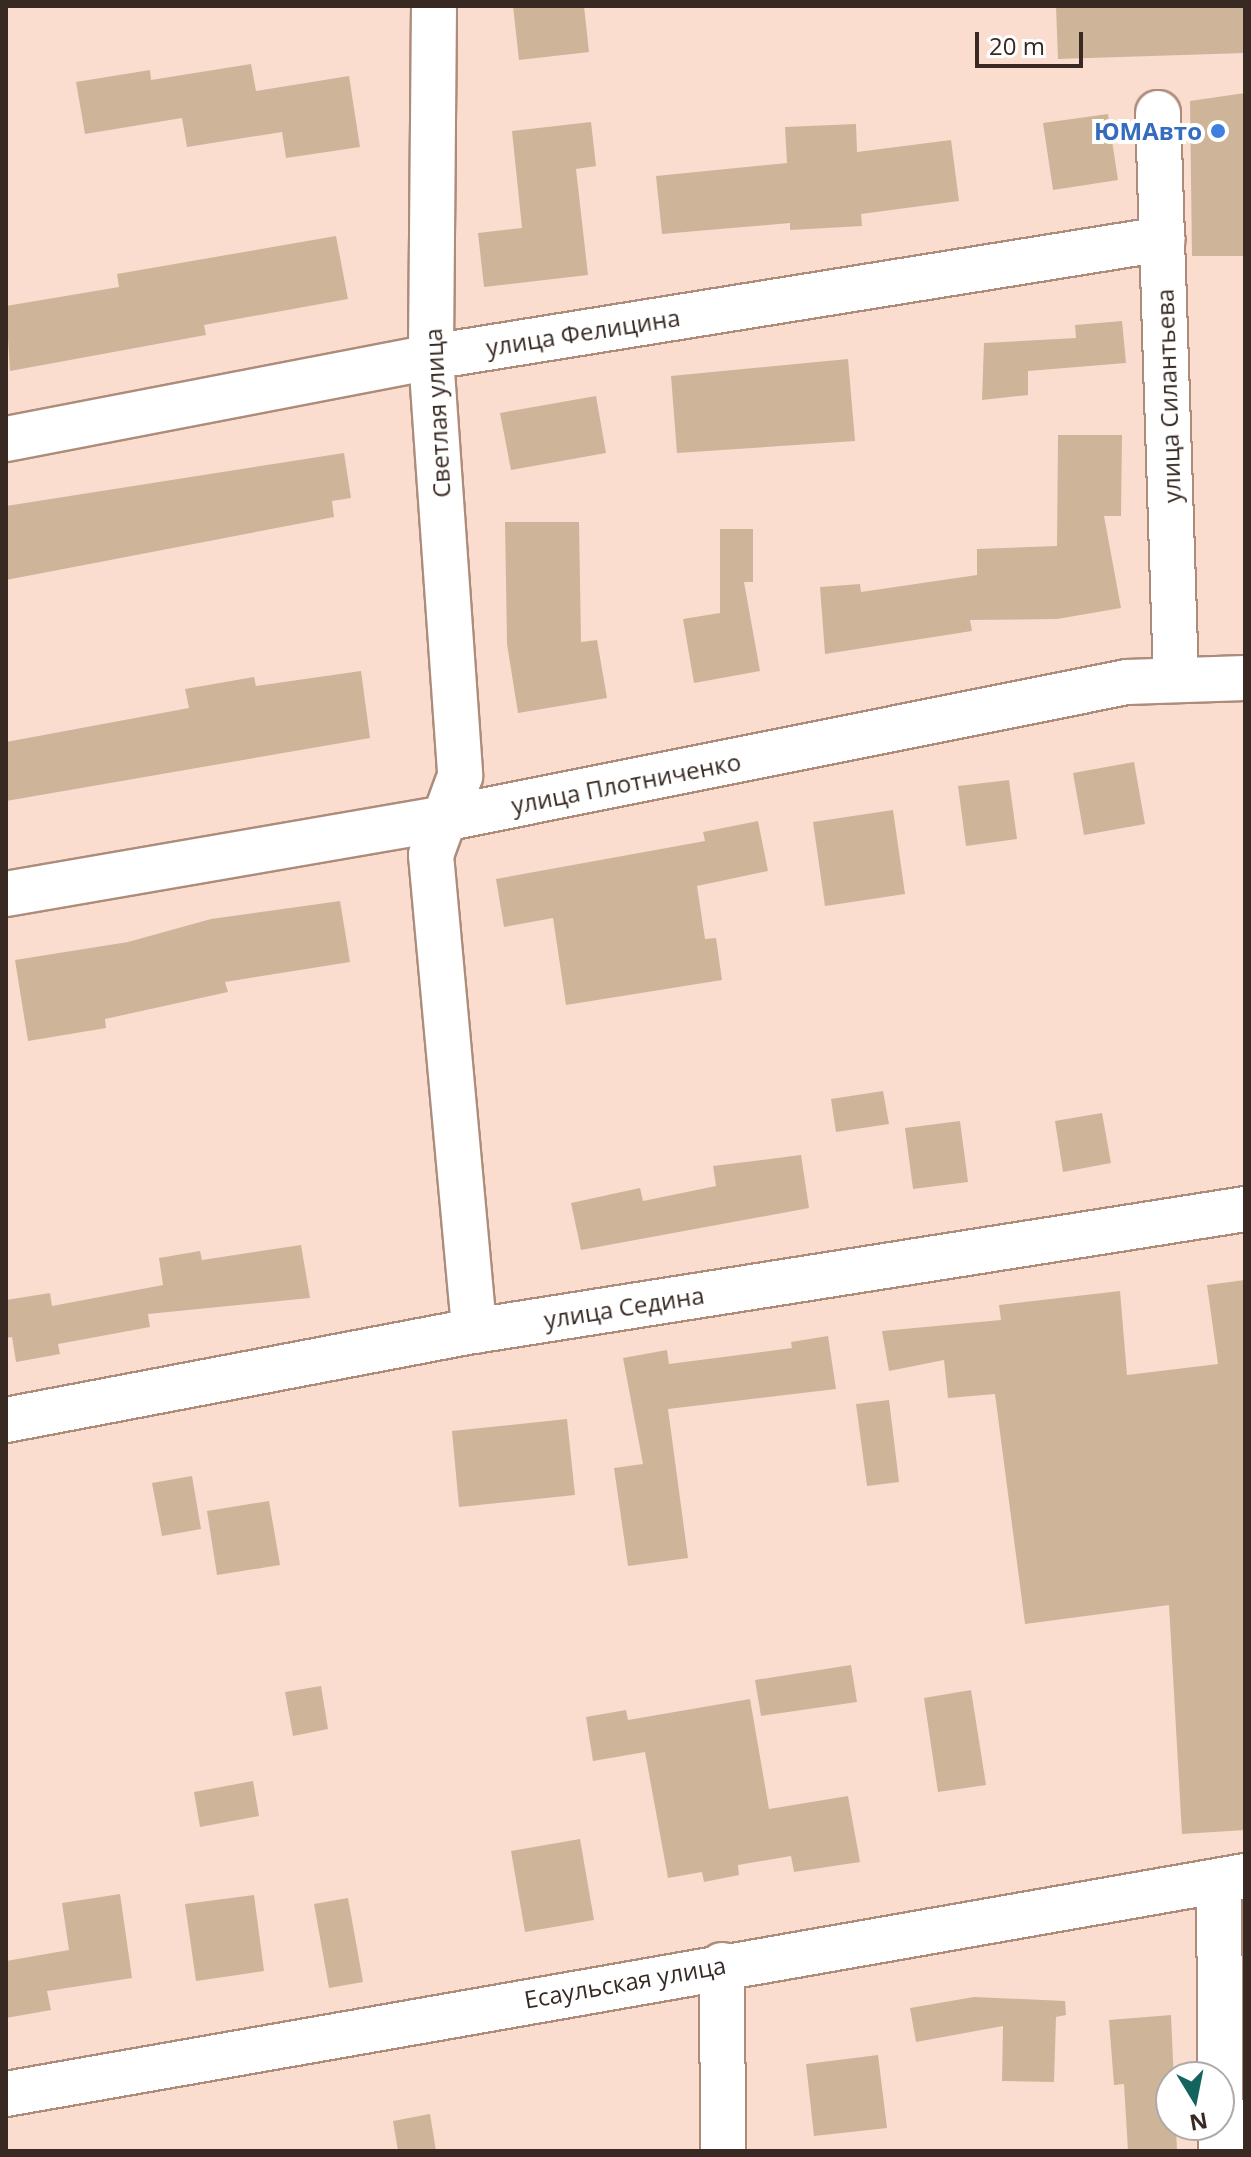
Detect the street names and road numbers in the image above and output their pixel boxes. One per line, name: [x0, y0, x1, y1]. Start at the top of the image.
street label: улица Силантьева: [1150, 288, 1186, 504]
street label: улица Фелицина: [484, 302, 682, 362]
street label: Светлая улица: [418, 328, 456, 498]
street label: улица Плотниченко: [509, 747, 743, 819]
street label: улица Седина: [542, 1280, 706, 1334]
street label: Есаульская улица: [522, 1950, 728, 2014]

